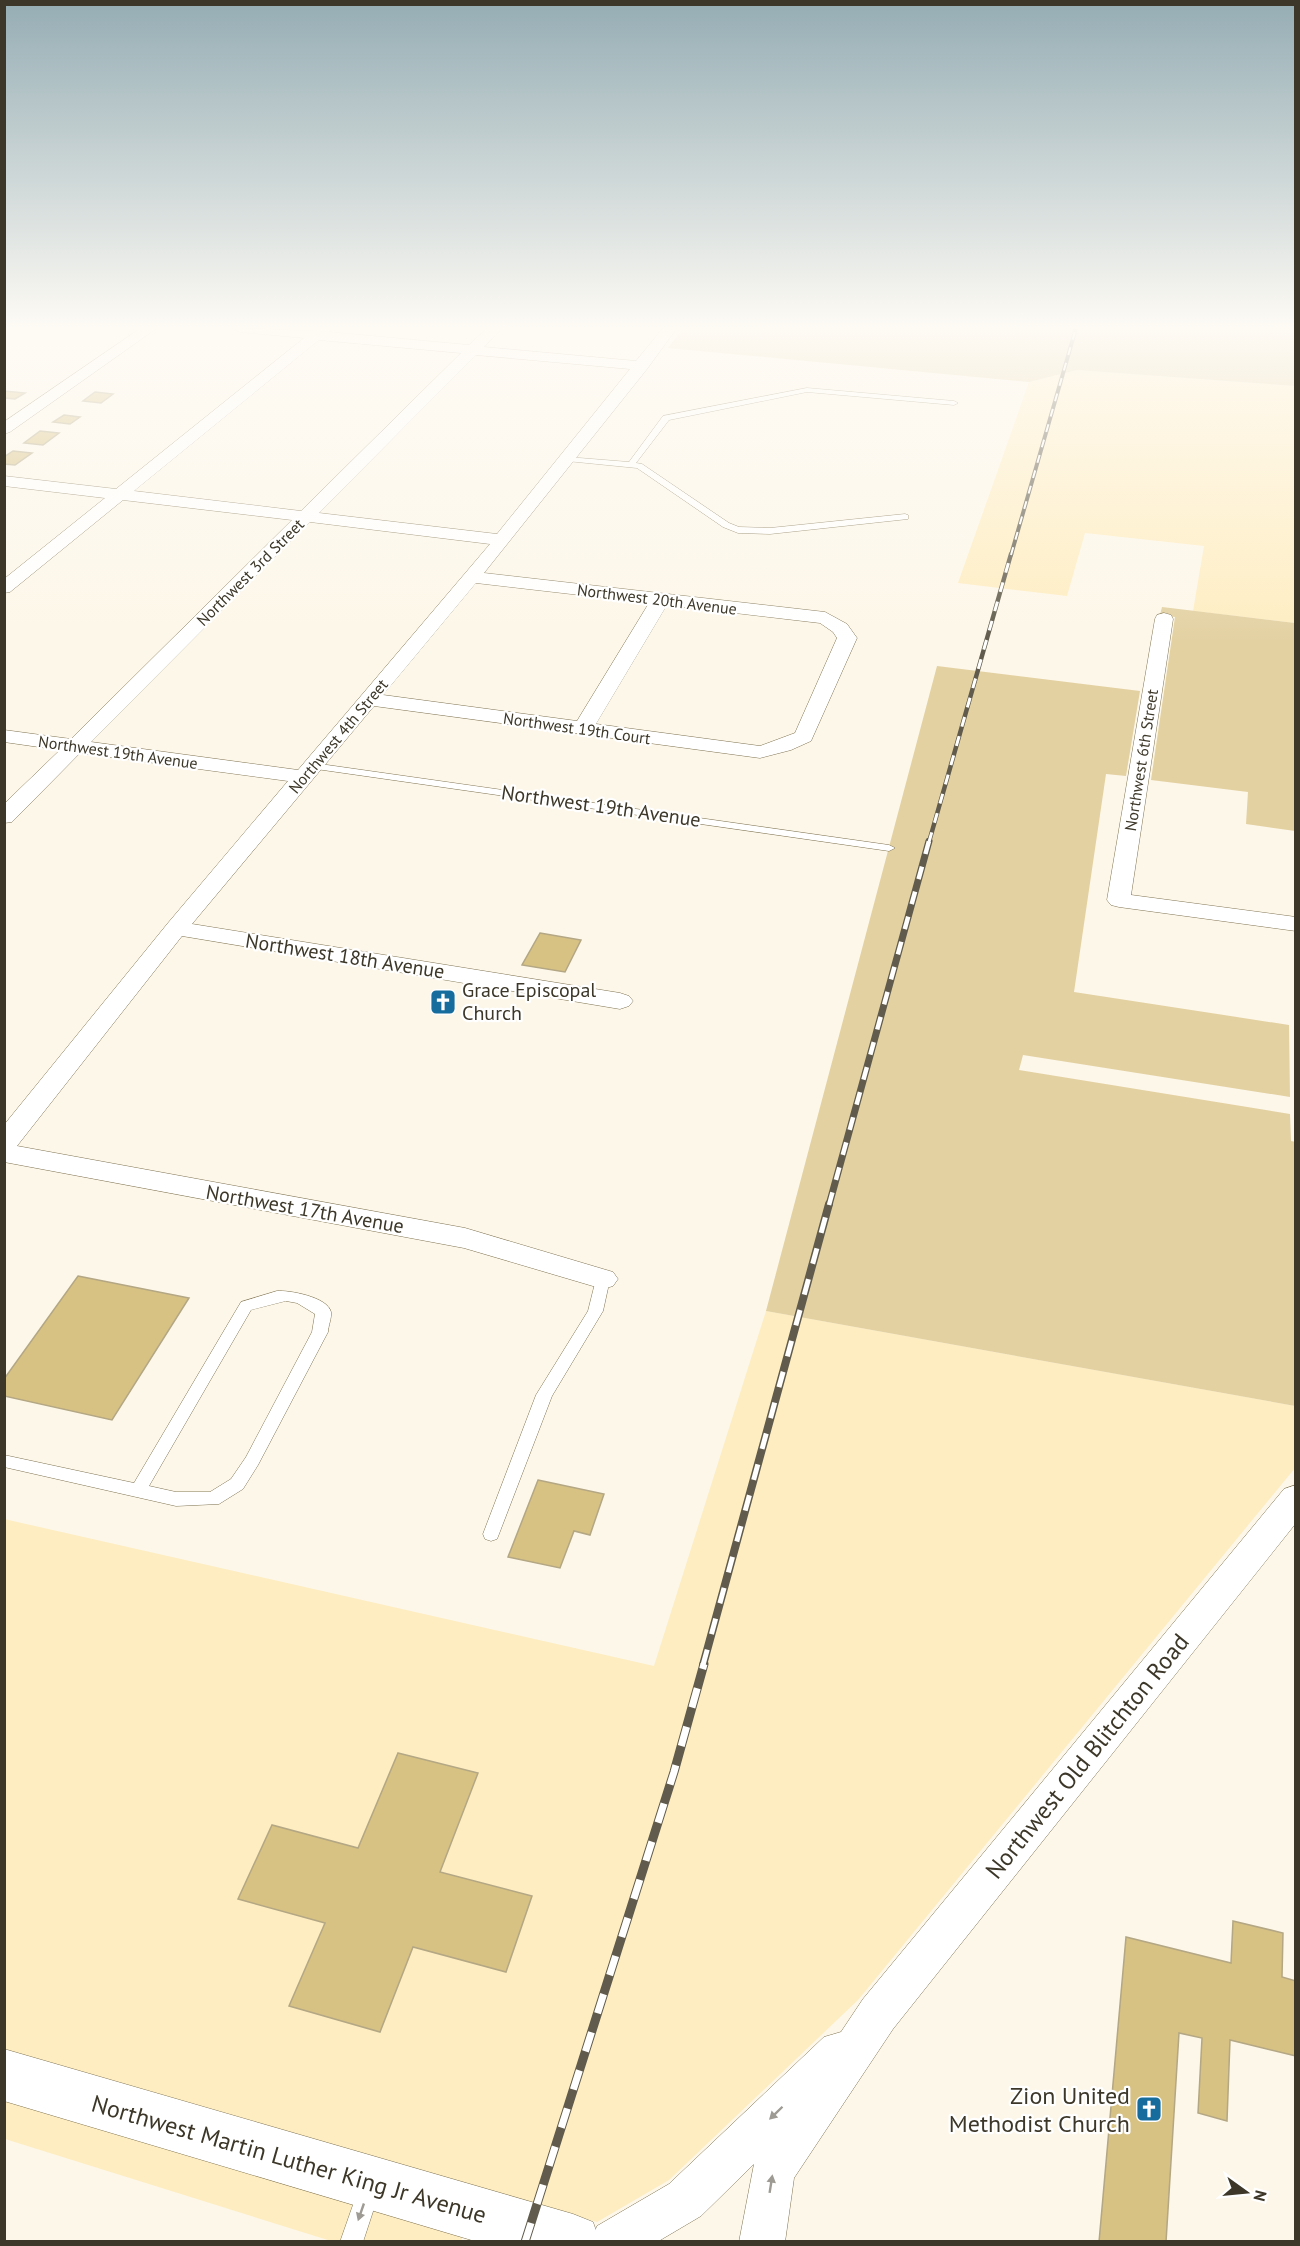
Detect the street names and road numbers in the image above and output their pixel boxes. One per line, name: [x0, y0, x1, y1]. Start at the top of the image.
street label: Northwest 3rd Street: [192, 514, 308, 630]
street label: Northwest 20th Avenue: [576, 579, 738, 619]
street label: Northwest 4th Street: [284, 674, 392, 797]
street label: Northwest 6th Street: [1120, 687, 1162, 832]
street label: Northwest 19th Court: [502, 708, 653, 748]
street label: Northwest 19th Avenue: [37, 731, 199, 773]
street label: Northwest 19th Avenue: [500, 779, 702, 833]
street label: Northwest 18th Avenue: [244, 927, 446, 985]
street label: Northwest 17th Avenue: [204, 1179, 406, 1239]
street label: Northwest Old Blitchton Road: [979, 1627, 1195, 1885]
street label: Northwest Martin Luther King Jr Avenue: [88, 2088, 490, 2230]

